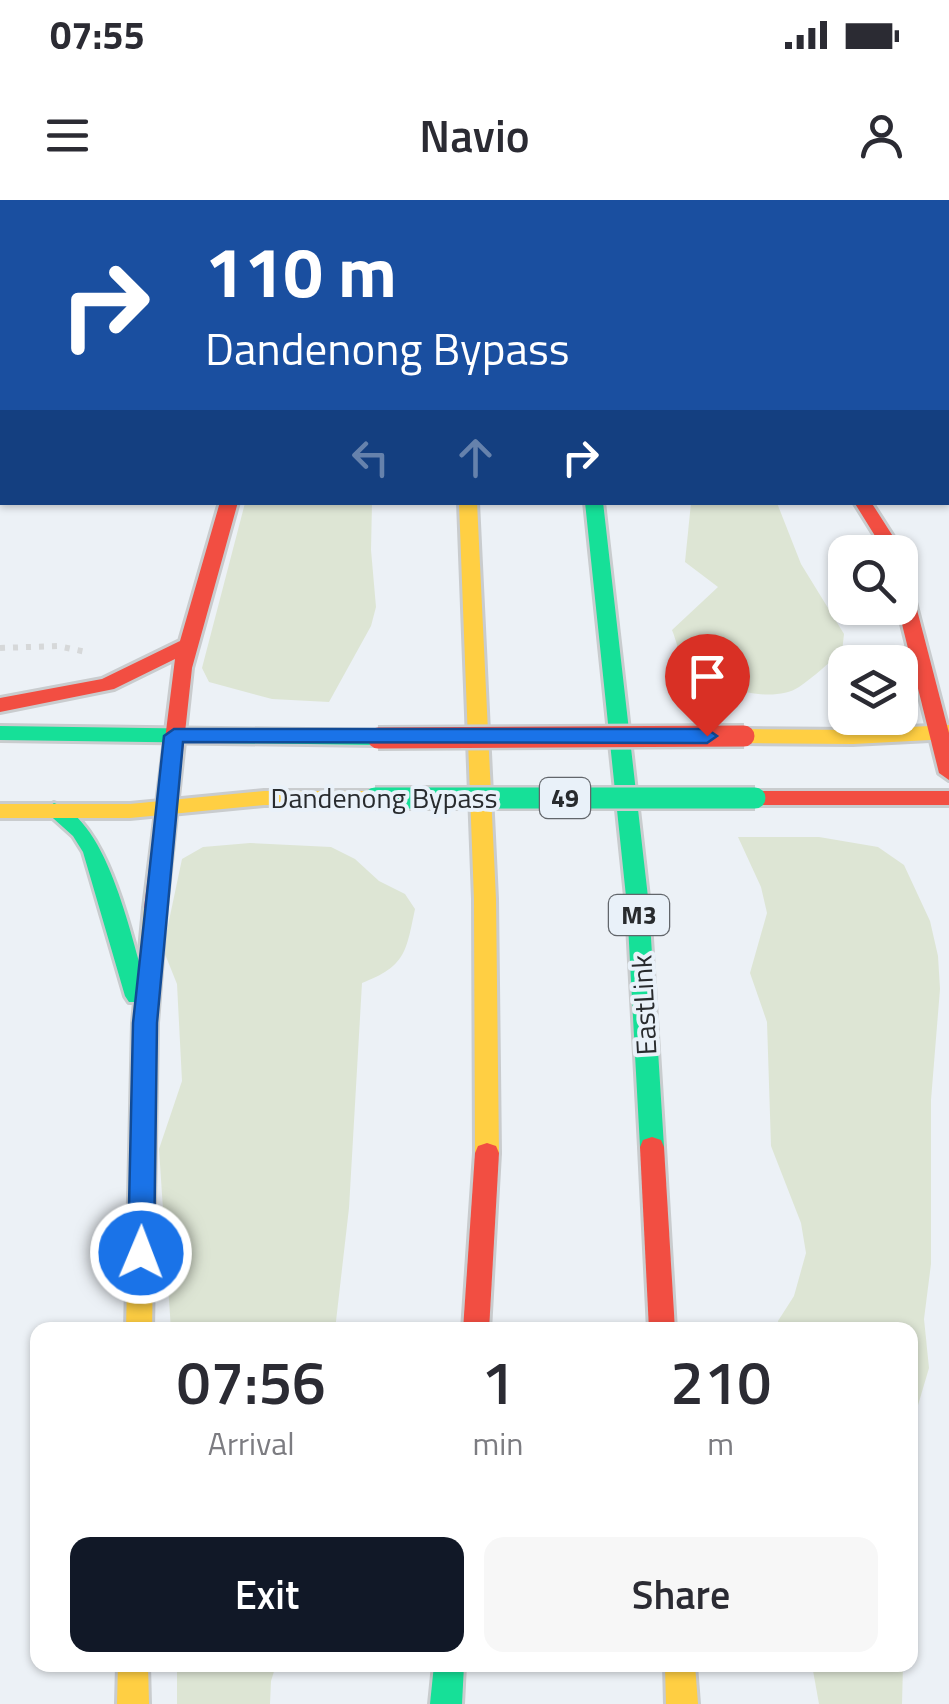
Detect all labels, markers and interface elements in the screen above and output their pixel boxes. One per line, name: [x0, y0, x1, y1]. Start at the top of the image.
text: 07:55: [50, 6, 145, 64]
text: Navio: [419, 101, 530, 169]
icon: menu: [40, 108, 95, 163]
icon: person: [854, 108, 909, 163]
text: 110 m: [205, 218, 397, 324]
icon: right: [40, 240, 170, 370]
text: Dandenong Bypass: [205, 314, 570, 382]
icon: left: [343, 430, 398, 485]
icon: ahead: [448, 430, 503, 485]
icon: right: [553, 430, 608, 485]
map controls: [828, 535, 918, 735]
button: search: [828, 535, 918, 625]
pin: [665, 634, 750, 737]
button: layers: [828, 645, 918, 735]
icon: arrive: [680, 649, 735, 704]
street label: Dandenong Bypass: [271, 776, 497, 819]
road number: 49: [540, 778, 590, 818]
road number: M3: [609, 895, 669, 935]
street label: EastLink: [619, 954, 668, 1056]
position arrow: [89, 1201, 193, 1305]
text: 07:56: [177, 1336, 326, 1427]
text: 1: [481, 1336, 515, 1427]
text: 210: [670, 1336, 771, 1427]
text: Arrival: [208, 1419, 295, 1467]
text: min: [472, 1419, 523, 1467]
text: m: [707, 1419, 734, 1467]
button: Exit: [70, 1537, 464, 1652]
button: Share: [484, 1537, 878, 1652]

